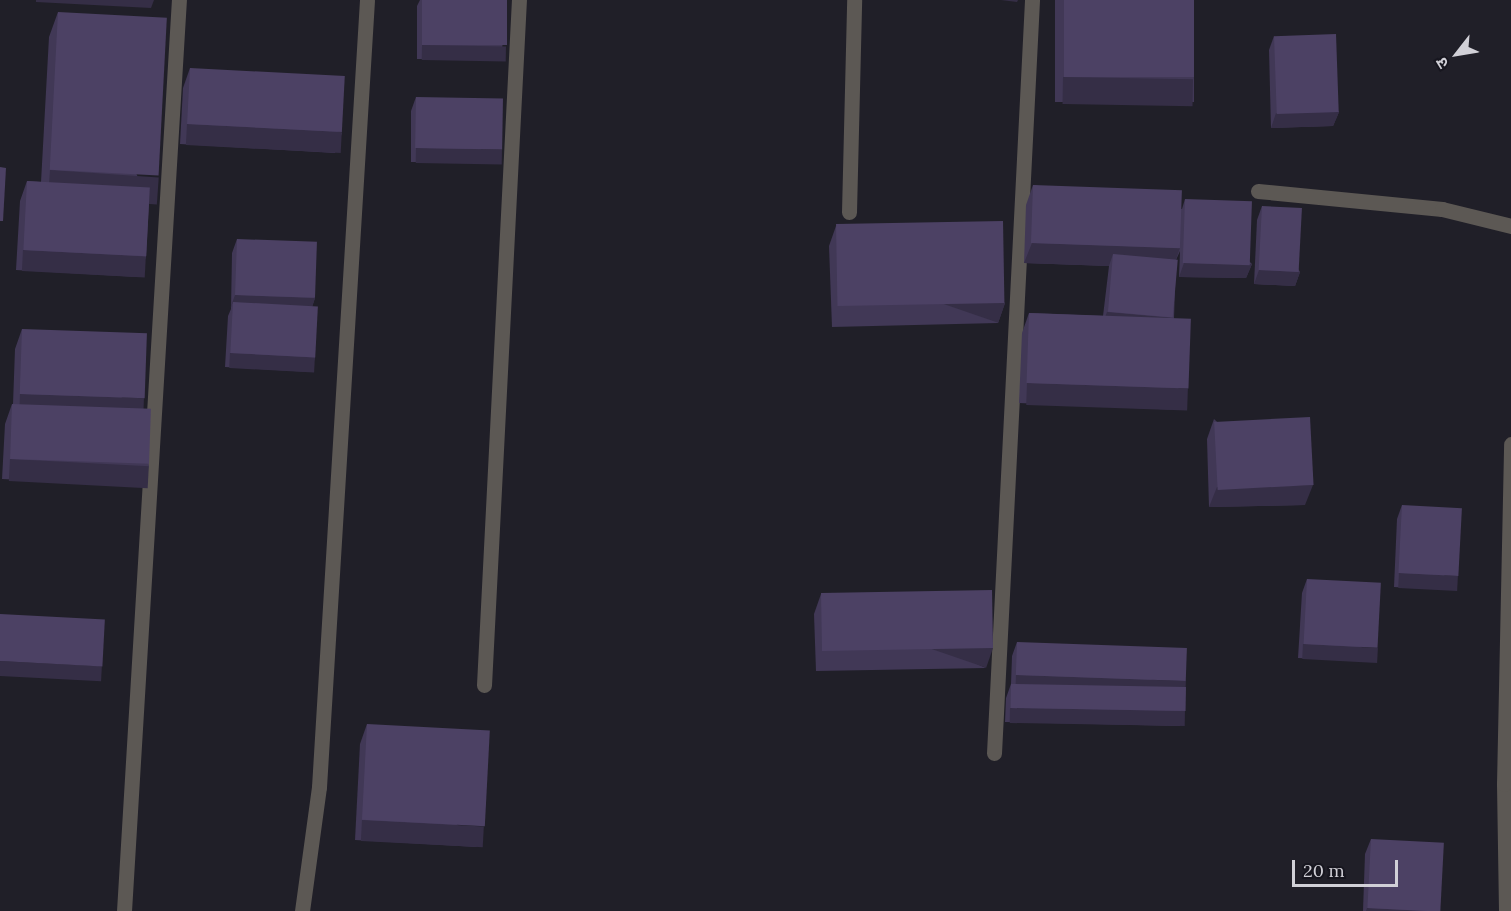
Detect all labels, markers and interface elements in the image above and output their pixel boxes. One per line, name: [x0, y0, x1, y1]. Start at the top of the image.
north arrow: [1427, 24, 1487, 84]
text: उ: [1431, 54, 1453, 72]
scale bar: [1295, 848, 1402, 886]
text: 20 m: [1303, 859, 1345, 882]

